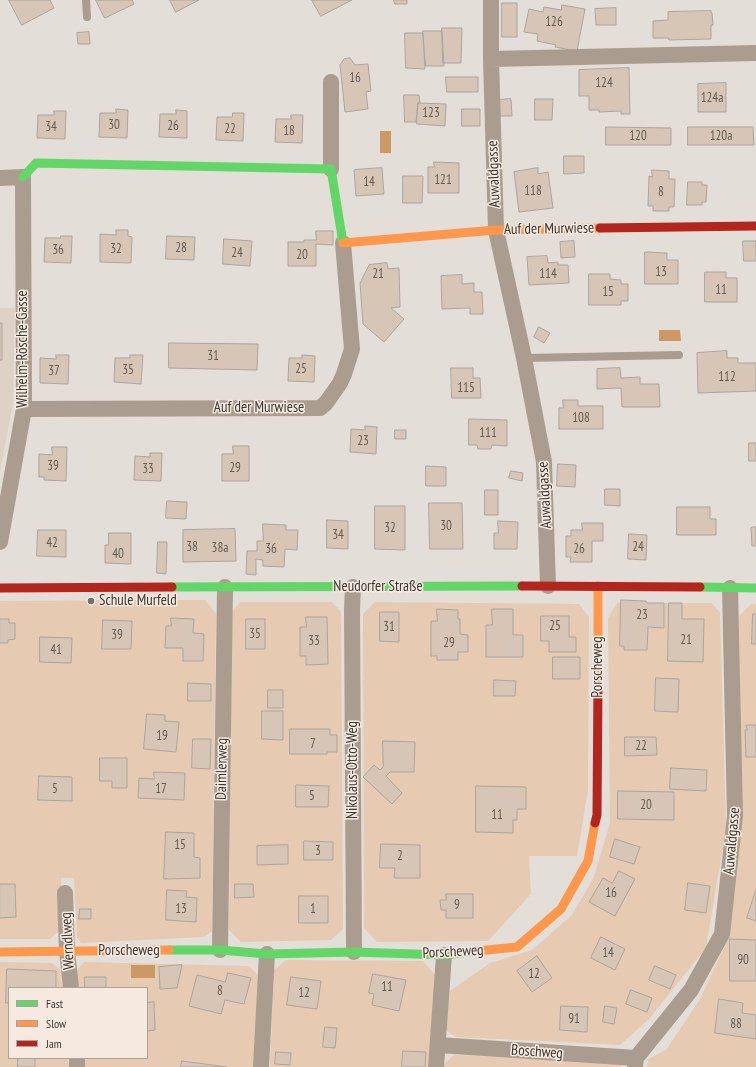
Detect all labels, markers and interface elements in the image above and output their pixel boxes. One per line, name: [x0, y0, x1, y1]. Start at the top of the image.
house number: 126: [545, 14, 563, 30]
house number: 16: [349, 70, 361, 86]
house number: 124: [595, 75, 613, 91]
house number: 124a: [701, 90, 723, 106]
house number: 123: [422, 105, 440, 121]
house number: 30: [108, 117, 120, 133]
house number: 26: [167, 118, 179, 134]
house number: 34: [45, 119, 57, 135]
house number: 22: [224, 121, 236, 137]
house number: 18: [283, 123, 295, 139]
house number: 120: [629, 128, 647, 144]
house number: 120a: [710, 128, 732, 144]
street label: Auwaldgasse: [484, 140, 504, 208]
house number: 121: [434, 172, 452, 188]
house number: 14: [363, 174, 375, 190]
house number: 118: [524, 183, 542, 199]
house number: 8: [658, 184, 664, 200]
street label: Auf der Murwiese: [504, 219, 594, 239]
house number: 28: [175, 240, 187, 256]
house number: 32: [110, 241, 122, 257]
house number: 36: [52, 242, 64, 258]
house number: 24: [231, 245, 243, 261]
house number: 20: [296, 247, 308, 263]
house number: 13: [655, 264, 667, 280]
house number: 21: [372, 266, 384, 282]
house number: 114: [539, 266, 557, 282]
house number: 11: [715, 282, 727, 298]
house number: 15: [602, 284, 614, 300]
street label: Wilhelm-Rösche-Gasse: [14, 290, 32, 408]
house number: 31: [207, 348, 219, 364]
house number: 25: [295, 361, 307, 377]
house number: 35: [122, 362, 134, 378]
house number: 37: [48, 363, 60, 379]
house number: 112: [718, 369, 736, 385]
house number: 115: [457, 380, 475, 396]
street label: Auf der Murwiese: [214, 399, 304, 417]
house number: 108: [572, 410, 590, 426]
house number: 111: [479, 425, 497, 441]
house number: 23: [357, 433, 369, 449]
house number: 39: [47, 458, 59, 474]
house number: 29: [229, 460, 241, 476]
house number: 33: [142, 461, 154, 477]
street label: Auwaldgasse: [534, 461, 556, 529]
house number: 30: [440, 518, 452, 534]
house number: 32: [384, 520, 396, 536]
house number: 34: [332, 527, 344, 543]
house number: 42: [46, 535, 58, 551]
house number: 38: [186, 539, 198, 555]
house number: 24: [632, 539, 644, 555]
house number: 38a: [212, 540, 228, 556]
house number: 36: [265, 541, 277, 557]
house number: 26: [573, 541, 585, 557]
house number: 40: [112, 546, 124, 562]
street label: Neudorfer Straße: [333, 578, 423, 596]
place label: Schule Murfeld: [99, 592, 177, 610]
marker: Schule Murfeld: [86, 596, 96, 606]
house number: 23: [636, 607, 648, 623]
house number: 25: [549, 618, 561, 634]
house number: 31: [383, 619, 395, 635]
house number: 35: [249, 626, 261, 642]
house number: 39: [111, 627, 123, 643]
house number: 21: [680, 632, 692, 648]
house number: 33: [308, 633, 320, 649]
house number: 29: [443, 635, 455, 651]
street label: Porscheweg: [589, 636, 607, 698]
house number: 41: [50, 642, 62, 658]
street label: Nikolaus-Otto-Weg: [344, 721, 362, 819]
house number: 19: [156, 728, 168, 744]
house number: 7: [310, 736, 316, 752]
street label: Daimlerweg: [212, 738, 232, 800]
house number: 22: [635, 738, 647, 754]
house number: 5: [52, 781, 58, 797]
house number: 17: [155, 781, 167, 797]
house number: 5: [309, 788, 315, 804]
house number: 20: [640, 797, 652, 813]
house number: 11: [491, 807, 503, 823]
street label: Auwaldgasse: [720, 807, 744, 875]
house number: 15: [174, 837, 186, 853]
house number: 3: [315, 843, 321, 859]
house number: 2: [397, 848, 403, 864]
house number: 16: [605, 885, 617, 901]
house number: 9: [454, 897, 460, 913]
house number: 13: [175, 901, 187, 917]
house number: 1: [310, 901, 316, 917]
street label: Werndlweg: [58, 912, 78, 970]
street label: Porscheweg: [422, 941, 484, 963]
street label: Porscheweg: [98, 942, 160, 960]
house number: 14: [602, 945, 614, 961]
house number: 90: [737, 952, 749, 968]
house number: 12: [528, 966, 540, 982]
house number: 11: [381, 979, 393, 995]
house number: 8: [217, 983, 223, 999]
house number: 12: [298, 985, 310, 1001]
legend: [8, 987, 148, 1059]
text: Fast: [46, 996, 63, 1011]
house number: 91: [568, 1011, 580, 1027]
text: Slow: [46, 1016, 66, 1031]
house number: 88: [730, 1016, 742, 1032]
text: Jam: [46, 1036, 62, 1051]
street label: Boschweg: [511, 1041, 563, 1063]

